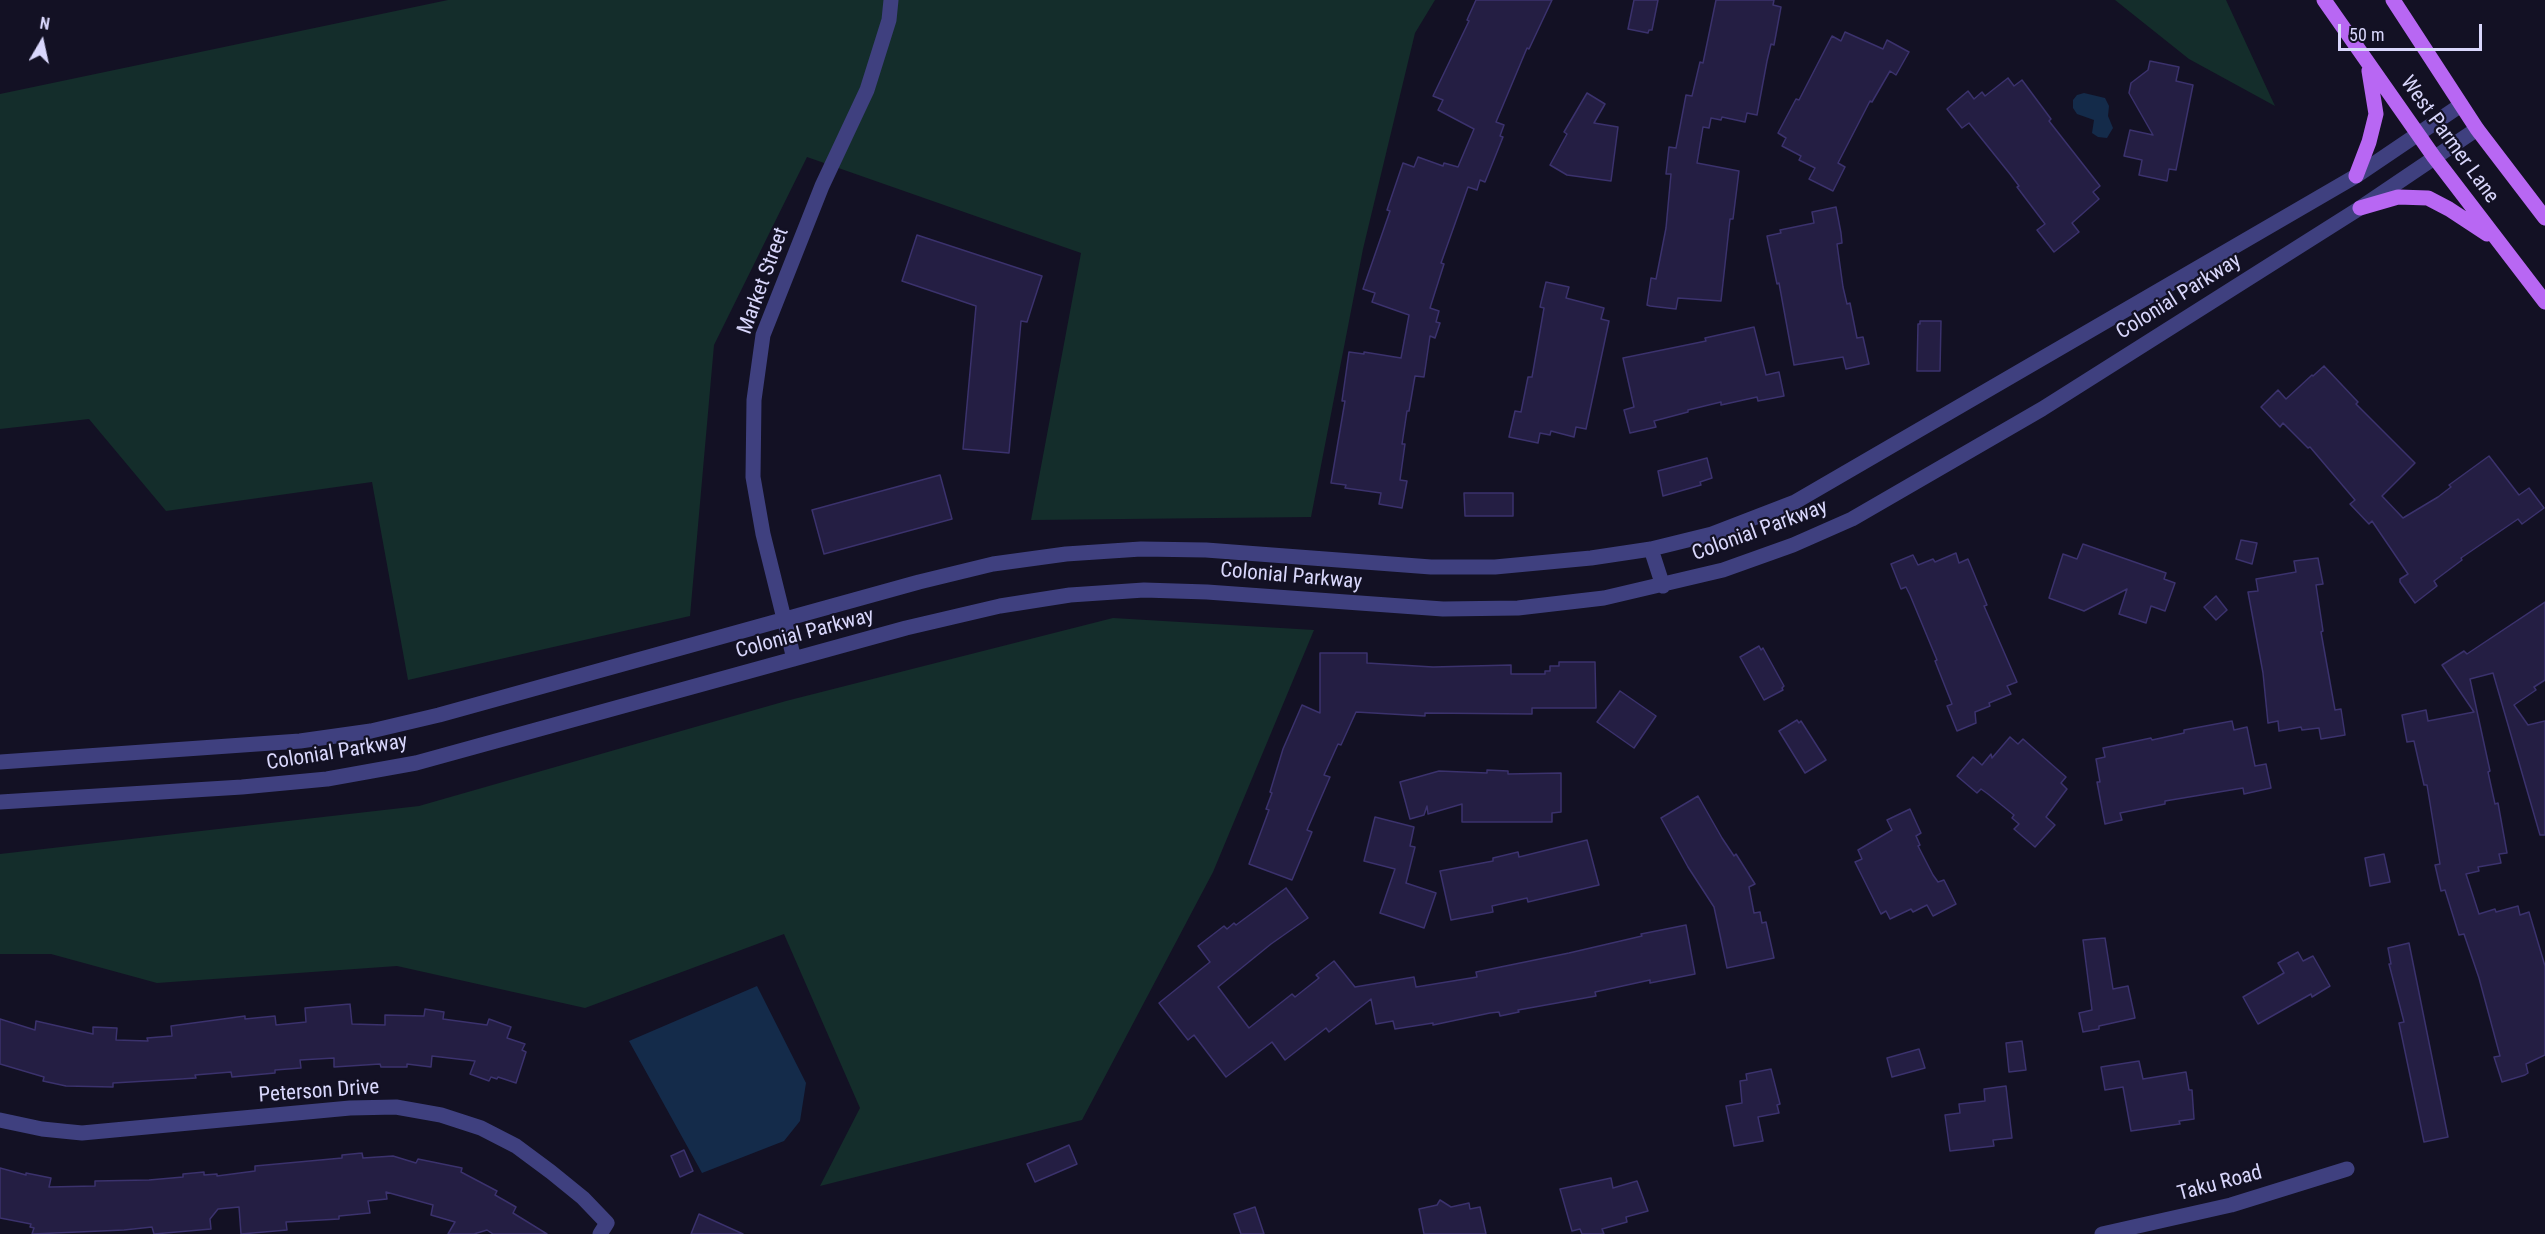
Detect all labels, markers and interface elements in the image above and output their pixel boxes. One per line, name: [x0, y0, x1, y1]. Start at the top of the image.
north arrow: [12, 12, 72, 72]
scale bar: [2341, 12, 2485, 50]
text: N: [39, 14, 51, 34]
text: 50 m: [2349, 24, 2384, 45]
street label: West Parmer Lane: [2394, 71, 2504, 209]
street label: Market Street: [733, 224, 795, 338]
street label: Colonial Parkway: [2112, 249, 2246, 345]
street label: Colonial Parkway: [1689, 495, 1831, 567]
street label: Colonial Parkway: [1219, 558, 1363, 596]
street label: Colonial Parkway: [733, 603, 877, 665]
street label: Colonial Parkway: [265, 729, 409, 777]
street label: Peterson Drive: [258, 1075, 380, 1109]
street label: Taku Road: [2175, 1161, 2265, 1207]

